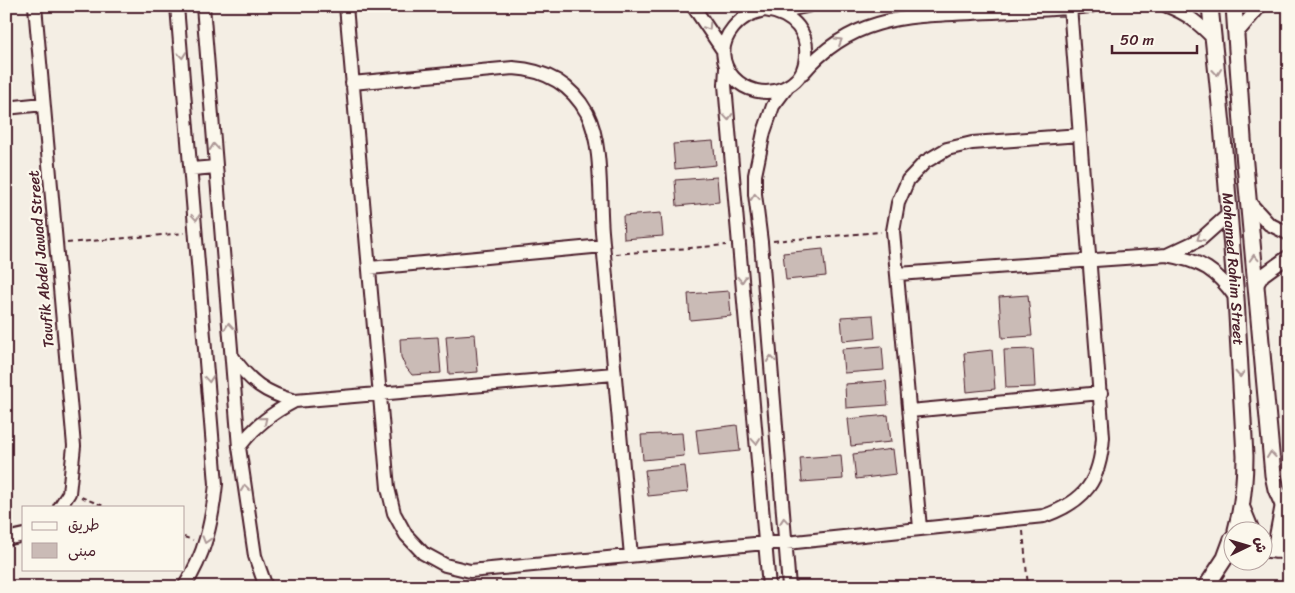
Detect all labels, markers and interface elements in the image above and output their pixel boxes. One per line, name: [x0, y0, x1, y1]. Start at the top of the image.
one-way arrow: [702, 22, 711, 31]
scale bar: [1112, 22, 1198, 54]
text: 50 m: [1120, 27, 1155, 53]
one-way arrow: [834, 37, 843, 47]
one-way arrow: [176, 51, 187, 59]
one-way arrow: [1211, 68, 1222, 76]
one-way arrow: [722, 113, 733, 121]
one-way arrow: [209, 143, 220, 151]
street label: Tawfik Abdel Jawad Street: [20, 169, 62, 349]
street label: Mohamed Rahim Street: [1215, 192, 1252, 346]
one-way arrow: [750, 193, 761, 201]
one-way arrow: [190, 213, 201, 221]
one-way arrow: [1197, 232, 1206, 241]
one-way arrow: [1249, 254, 1260, 262]
one-way arrow: [736, 275, 747, 283]
one-way arrow: [224, 322, 235, 330]
one-way arrow: [766, 354, 777, 362]
one-way arrow: [1235, 370, 1246, 378]
one-way arrow: [203, 375, 214, 383]
one-way arrow: [259, 417, 268, 426]
one-way arrow: [750, 437, 761, 445]
one-way arrow: [1266, 451, 1277, 459]
one-way arrow: [240, 484, 251, 492]
legend: [22, 506, 185, 570]
text: طريق: [68, 512, 100, 538]
one-way arrow: [779, 516, 790, 524]
north arrow: [1222, 520, 1272, 570]
one-way arrow: [202, 535, 212, 543]
text: ش: [1247, 536, 1274, 554]
text: مبنى: [68, 538, 96, 564]

